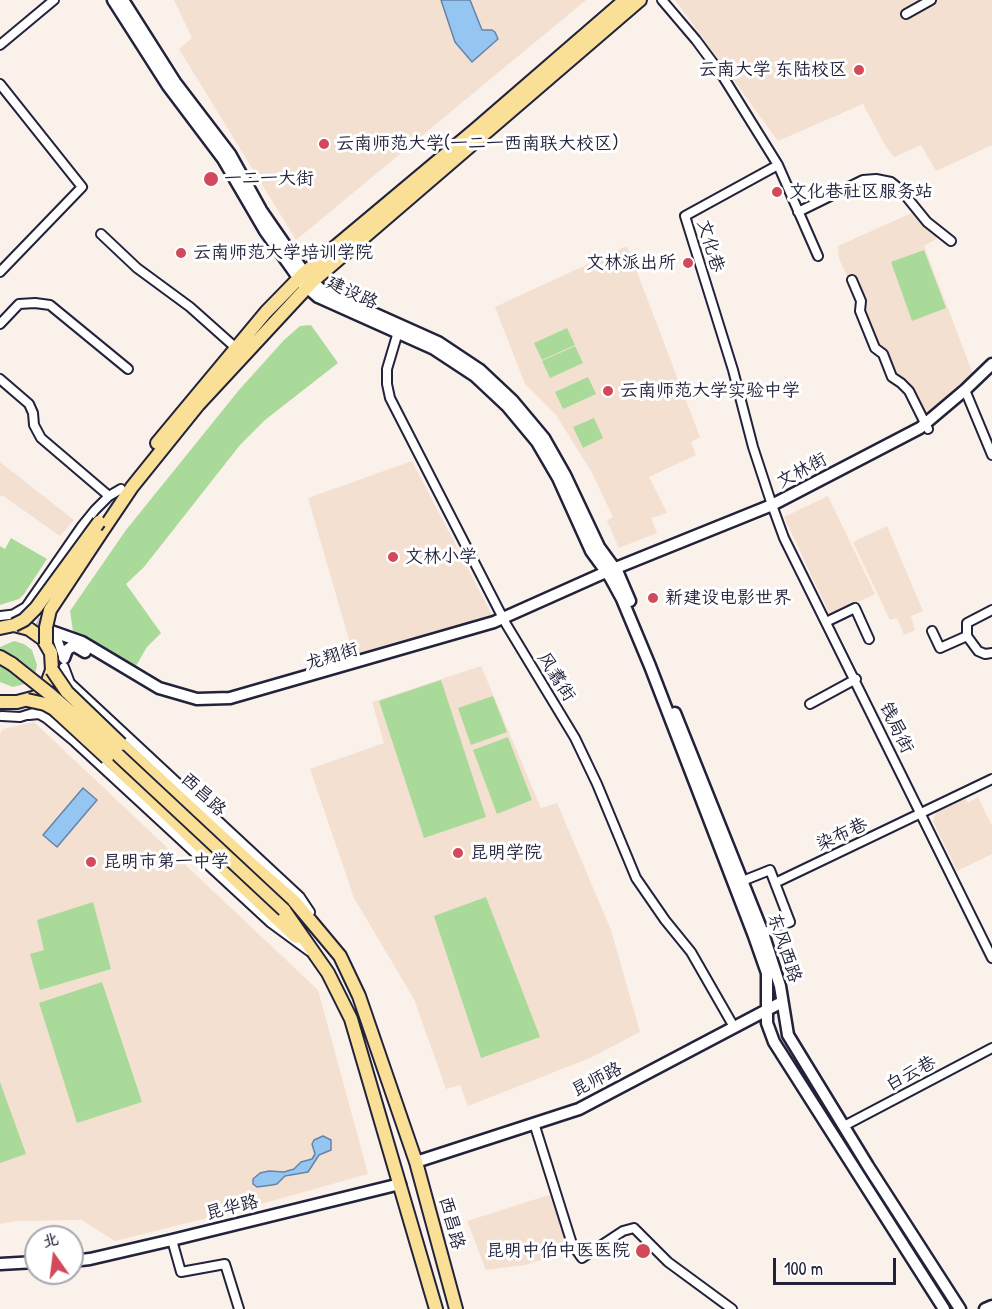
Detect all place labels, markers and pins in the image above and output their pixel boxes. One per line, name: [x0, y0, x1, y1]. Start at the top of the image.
place label: 云南大学 东陆校区: [699, 59, 847, 81]
marker: 云南大学 东陆校区: [852, 63, 866, 77]
place label: 云南师范大学(一二一西南联大校区): [336, 133, 619, 155]
marker: 云南师范大学(一二一西南联大校区): [317, 137, 331, 151]
place label: 一二一大街: [224, 168, 314, 190]
marker: 一二一大街: [202, 170, 220, 188]
place label: 文化巷社区服务站: [789, 181, 933, 203]
marker: 文化巷社区服务站: [770, 185, 784, 199]
place label: 云南师范大学培训学院: [193, 242, 373, 264]
marker: 云南师范大学培训学院: [174, 246, 188, 260]
place label: 文林派出所: [586, 252, 676, 274]
marker: 文林派出所: [681, 256, 695, 270]
place label: 云南师范大学实验中学: [620, 380, 800, 402]
marker: 云南师范大学实验中学: [601, 384, 615, 398]
place label: 文林小学: [405, 546, 477, 568]
marker: 文林小学: [386, 550, 400, 564]
place label: 新建设电影世界: [665, 587, 791, 609]
marker: 新建设电影世界: [646, 591, 660, 605]
place label: 昆明学院: [470, 842, 542, 864]
marker: 昆明学院: [451, 846, 465, 860]
place label: 昆明市第一中学: [103, 851, 229, 873]
marker: 昆明市第一中学: [84, 855, 98, 869]
place label: 昆明中伯中医医院: [486, 1240, 630, 1262]
marker: 昆明中伯中医医院: [634, 1242, 652, 1260]

